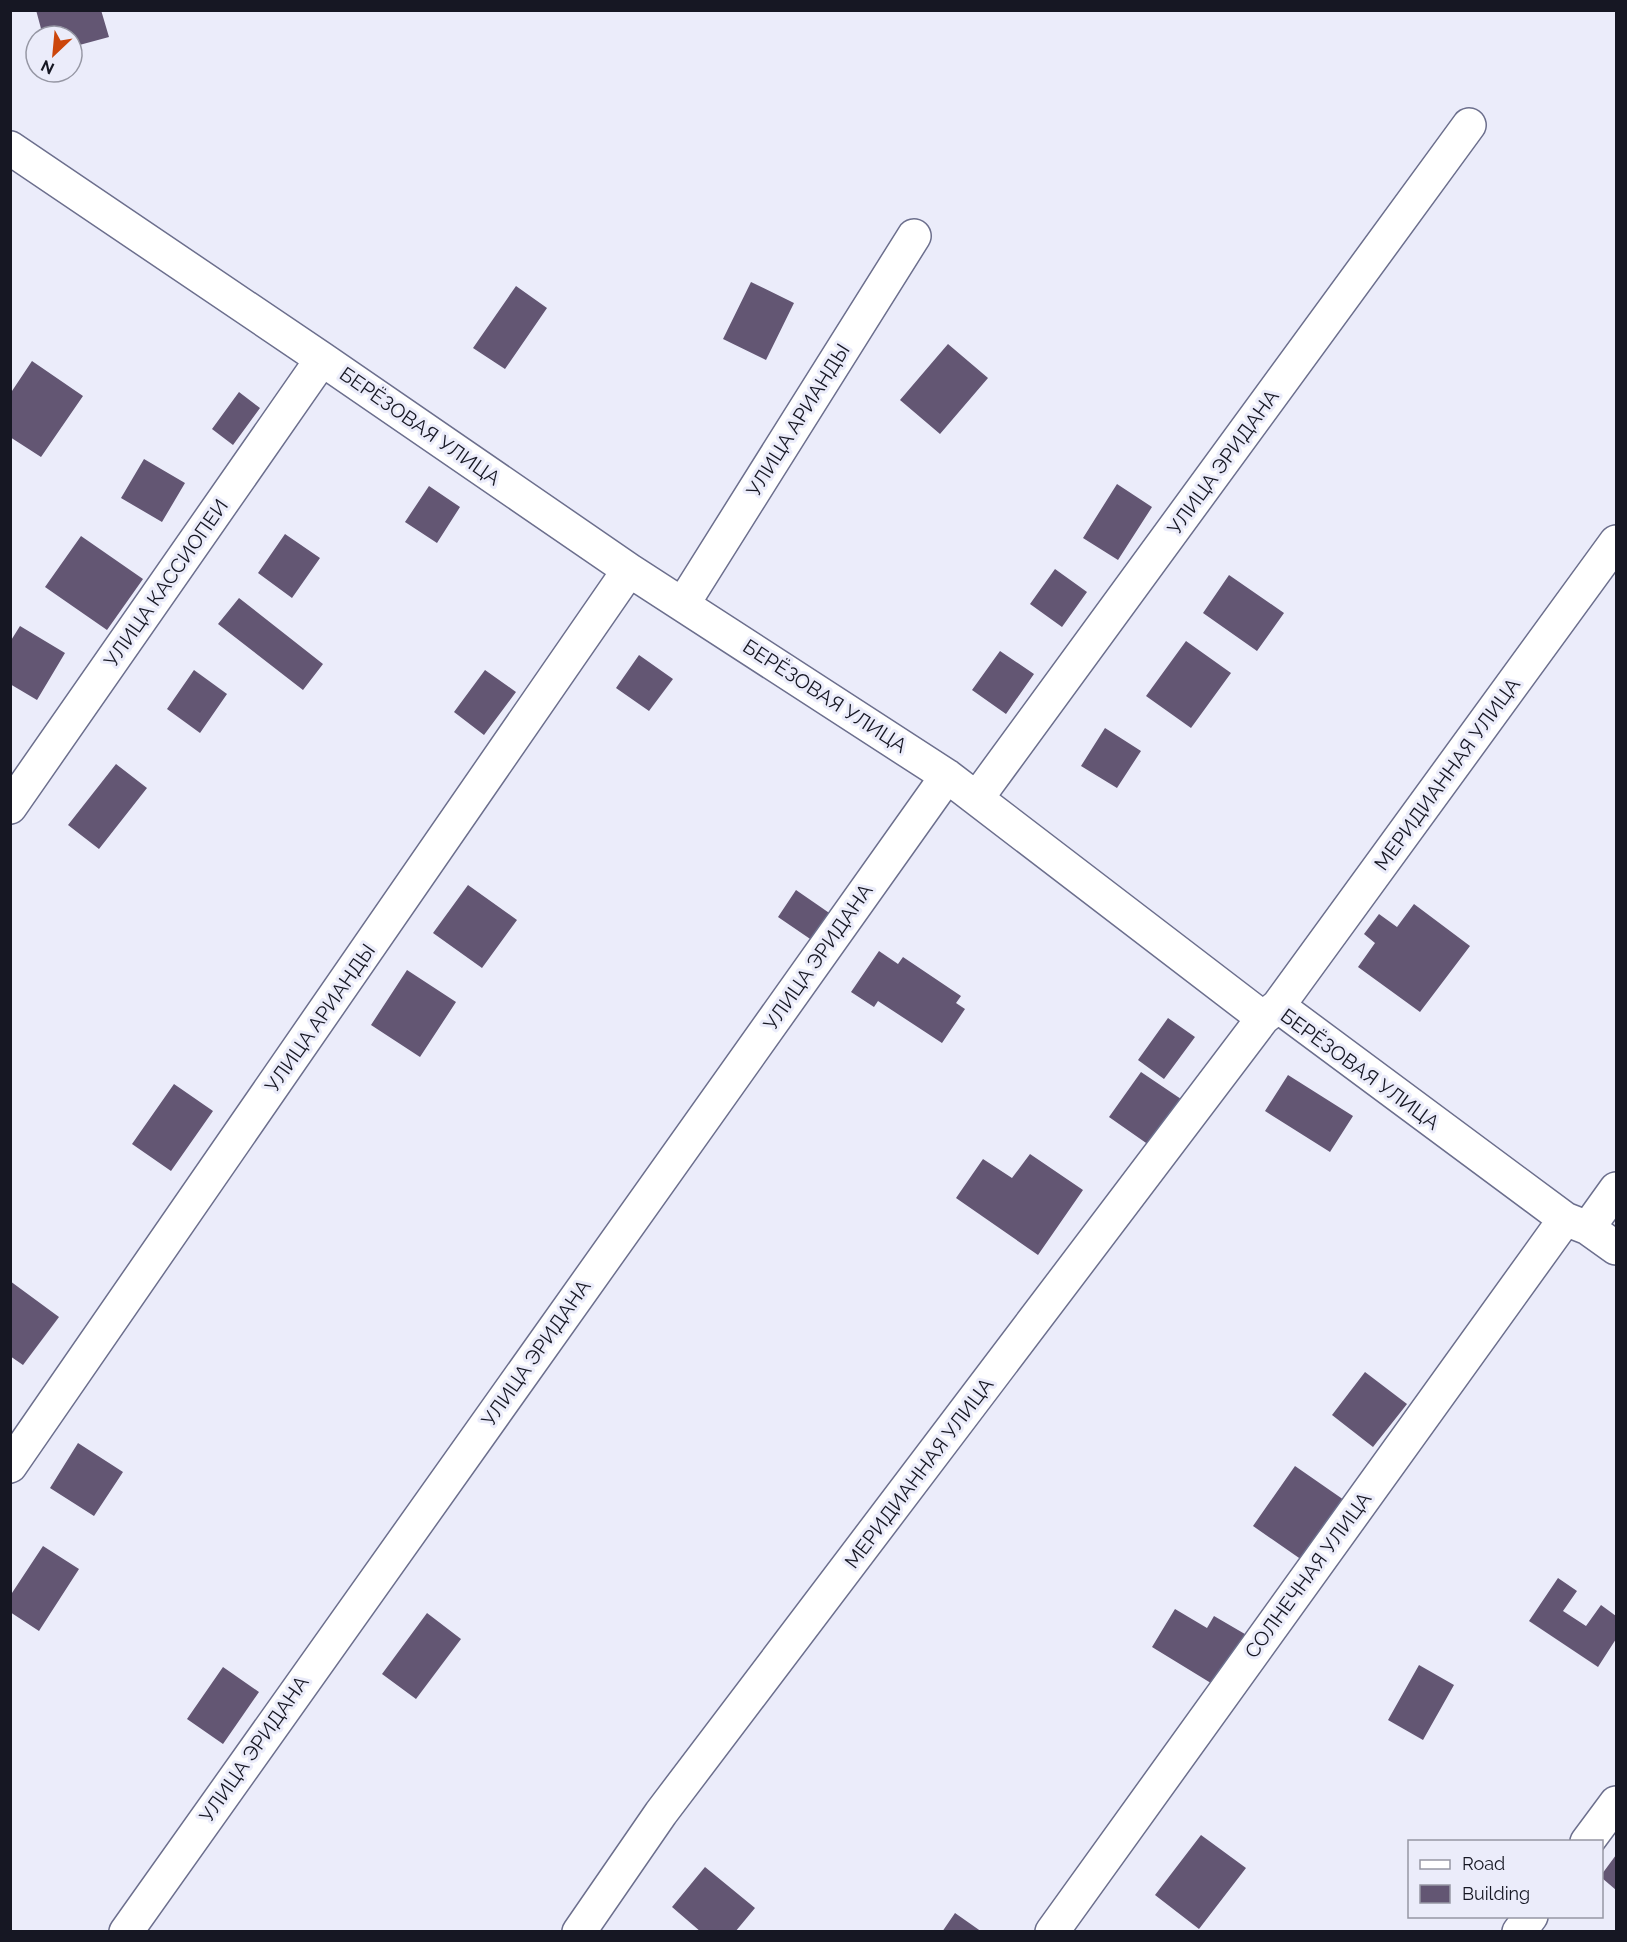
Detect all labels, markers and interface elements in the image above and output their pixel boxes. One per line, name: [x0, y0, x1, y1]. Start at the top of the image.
north arrow: [24, 24, 84, 84]
text: N: [38, 56, 57, 78]
street label: УЛИЦА АРИАНДЫ: [741, 339, 855, 501]
street label: БЕРЁЗОВАЯ УЛИЦА: [335, 362, 505, 491]
street label: УЛИЦА ЭРИДАНА: [1162, 384, 1284, 539]
street label: УЛИЦА КАССИОПЕИ: [99, 494, 233, 672]
street label: БЕРЁЗОВАЯ УЛИЦА: [739, 634, 912, 758]
street label: МЕРИДИАННАЯ УЛИЦА: [1369, 673, 1525, 875]
street label: УЛИЦА ЭРИДАНА: [758, 879, 878, 1035]
street label: УЛИЦА АРИАНДЫ: [260, 939, 380, 1097]
street label: БЕРЁЗОВАЯ УЛИЦА: [1276, 1003, 1444, 1135]
street label: УЛИЦА ЭРИДАНА: [476, 1275, 596, 1431]
street label: МЕРИДИАННАЯ УЛИЦА: [840, 1373, 999, 1573]
street label: СОЛНЕЧНАЯ УЛИЦА: [1240, 1487, 1377, 1663]
street label: УЛИЦА ЭРИДАНА: [194, 1671, 314, 1827]
legend: [1408, 1840, 1603, 1918]
text: Road: [1462, 1853, 1505, 1874]
text: Building: [1462, 1883, 1530, 1904]

